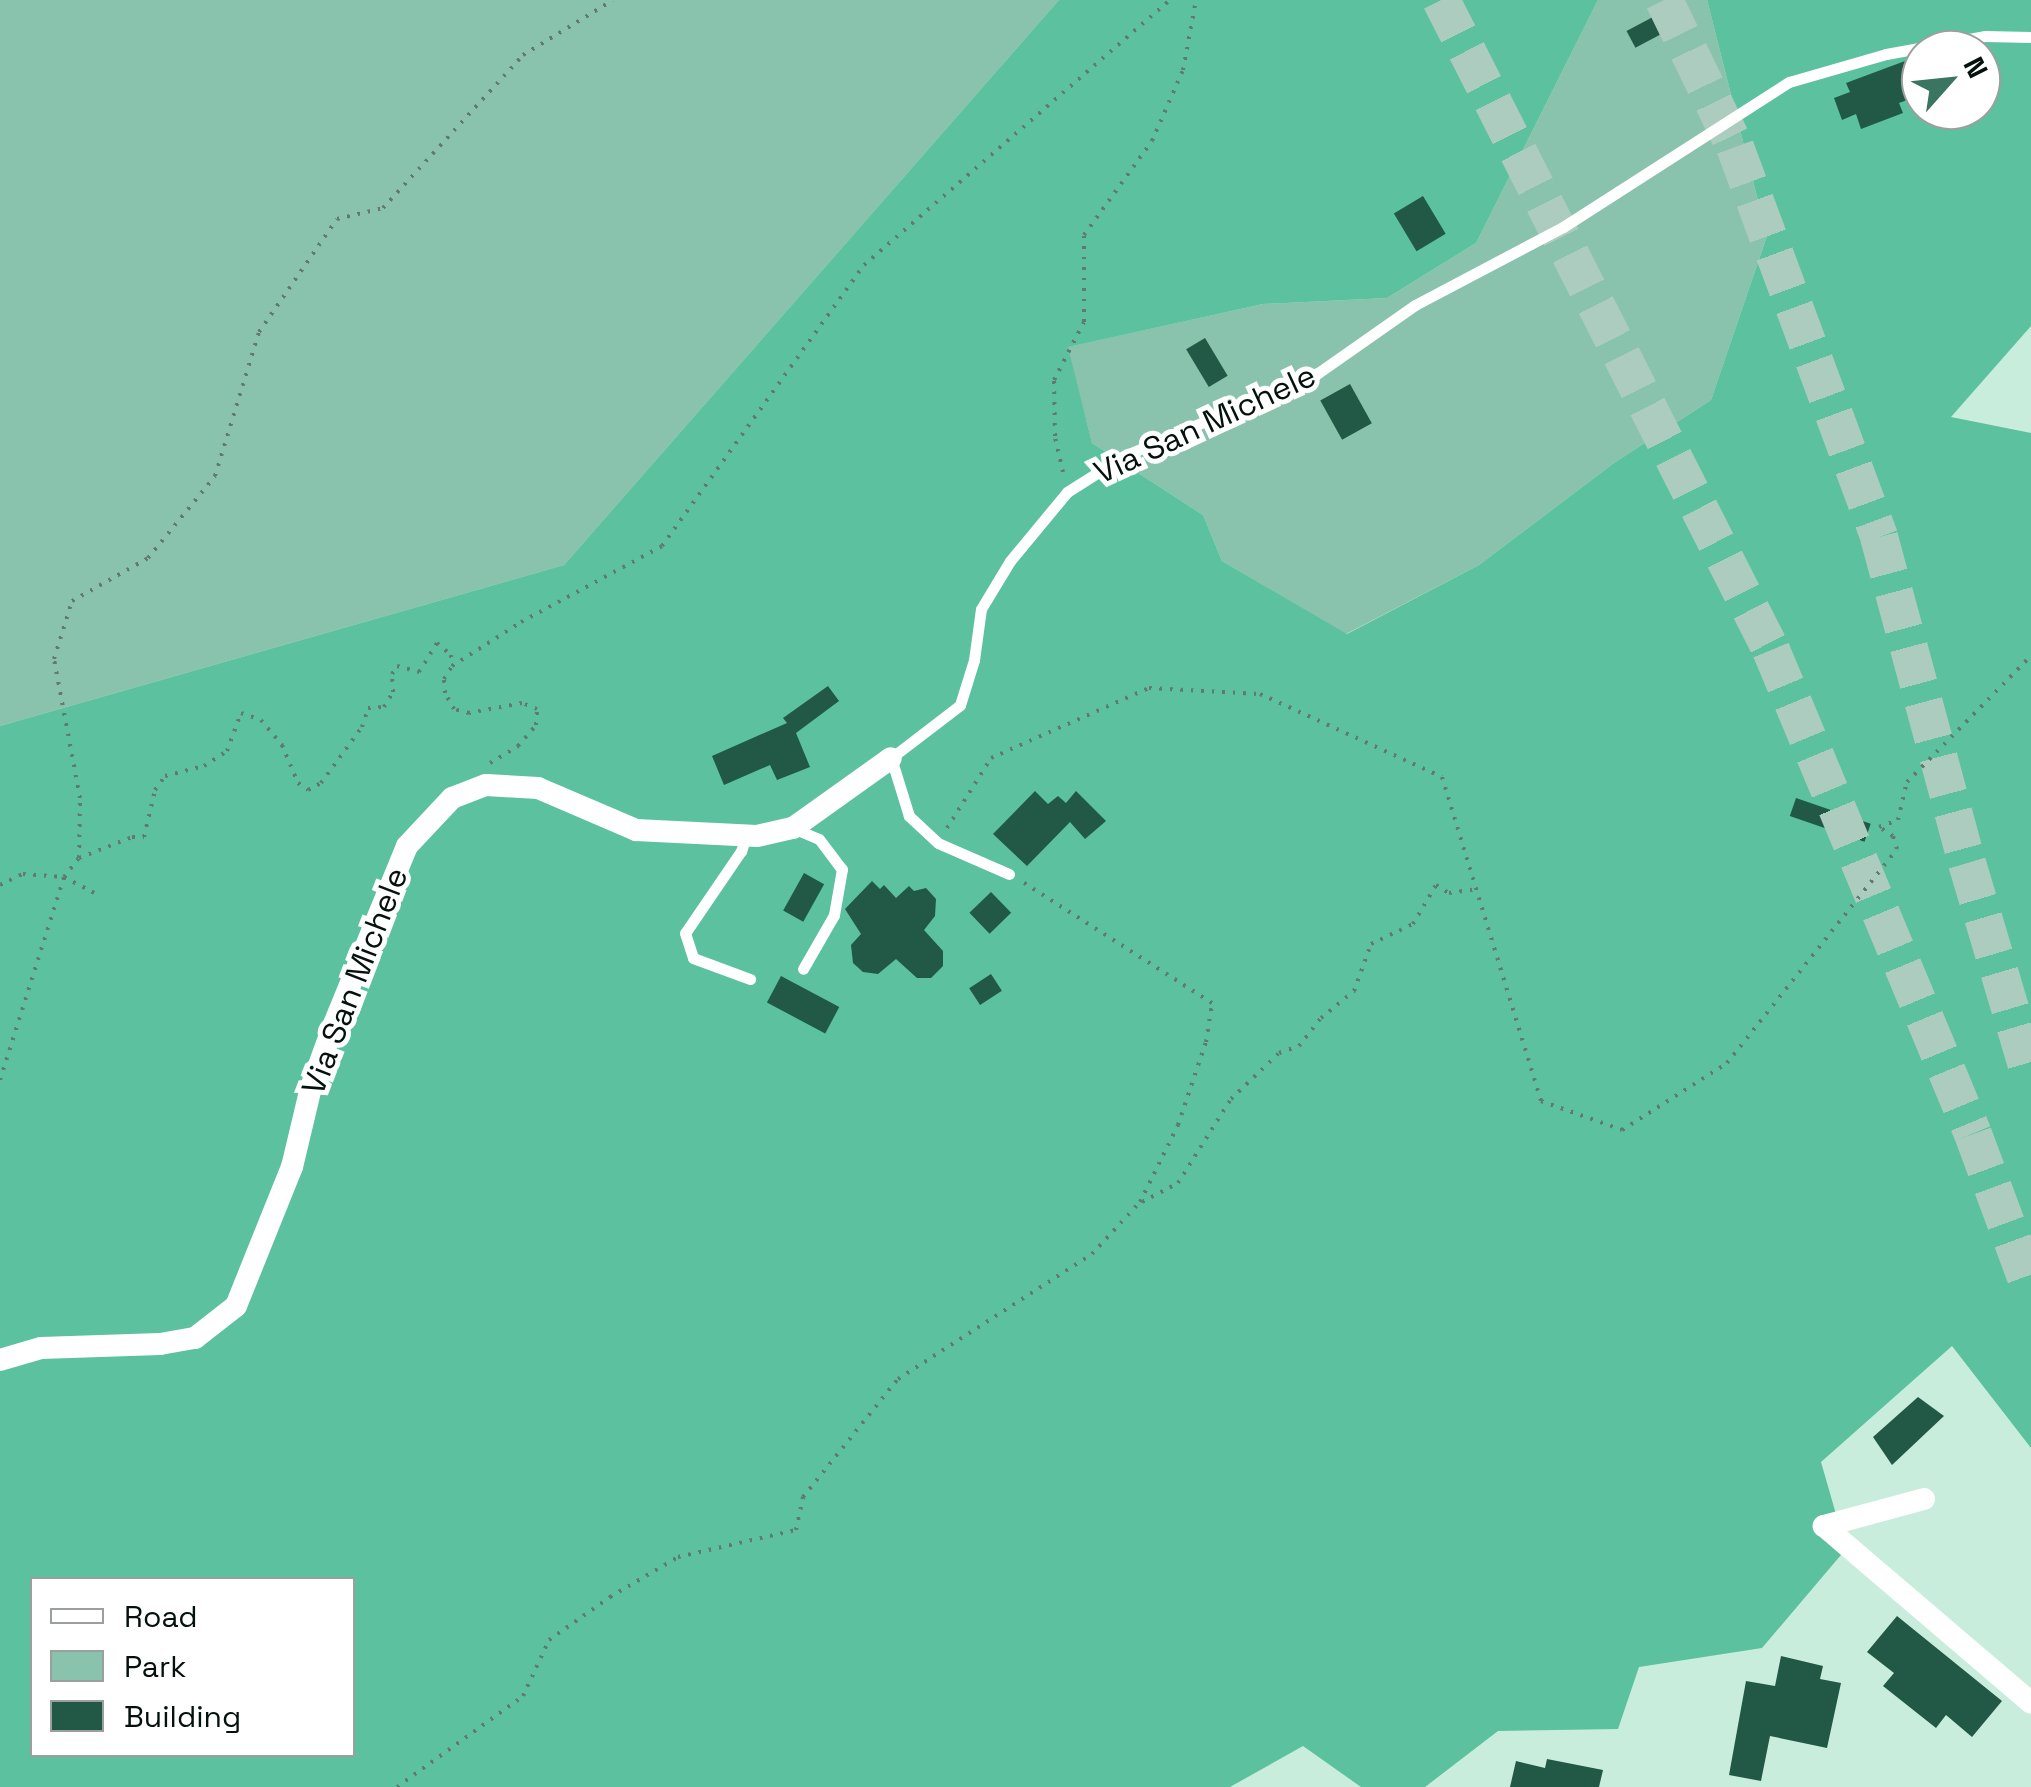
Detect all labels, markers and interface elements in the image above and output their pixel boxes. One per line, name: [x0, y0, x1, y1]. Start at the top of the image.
north arrow: [1901, 30, 2001, 130]
text: N: [1956, 51, 1996, 84]
street label: Via San Michele: [1088, 356, 1322, 492]
street label: Via San Michele: [294, 862, 416, 1100]
legend: [30, 1577, 355, 1757]
text: Road: [124, 1597, 198, 1636]
text: Park: [124, 1647, 186, 1686]
text: Building: [124, 1697, 241, 1736]

